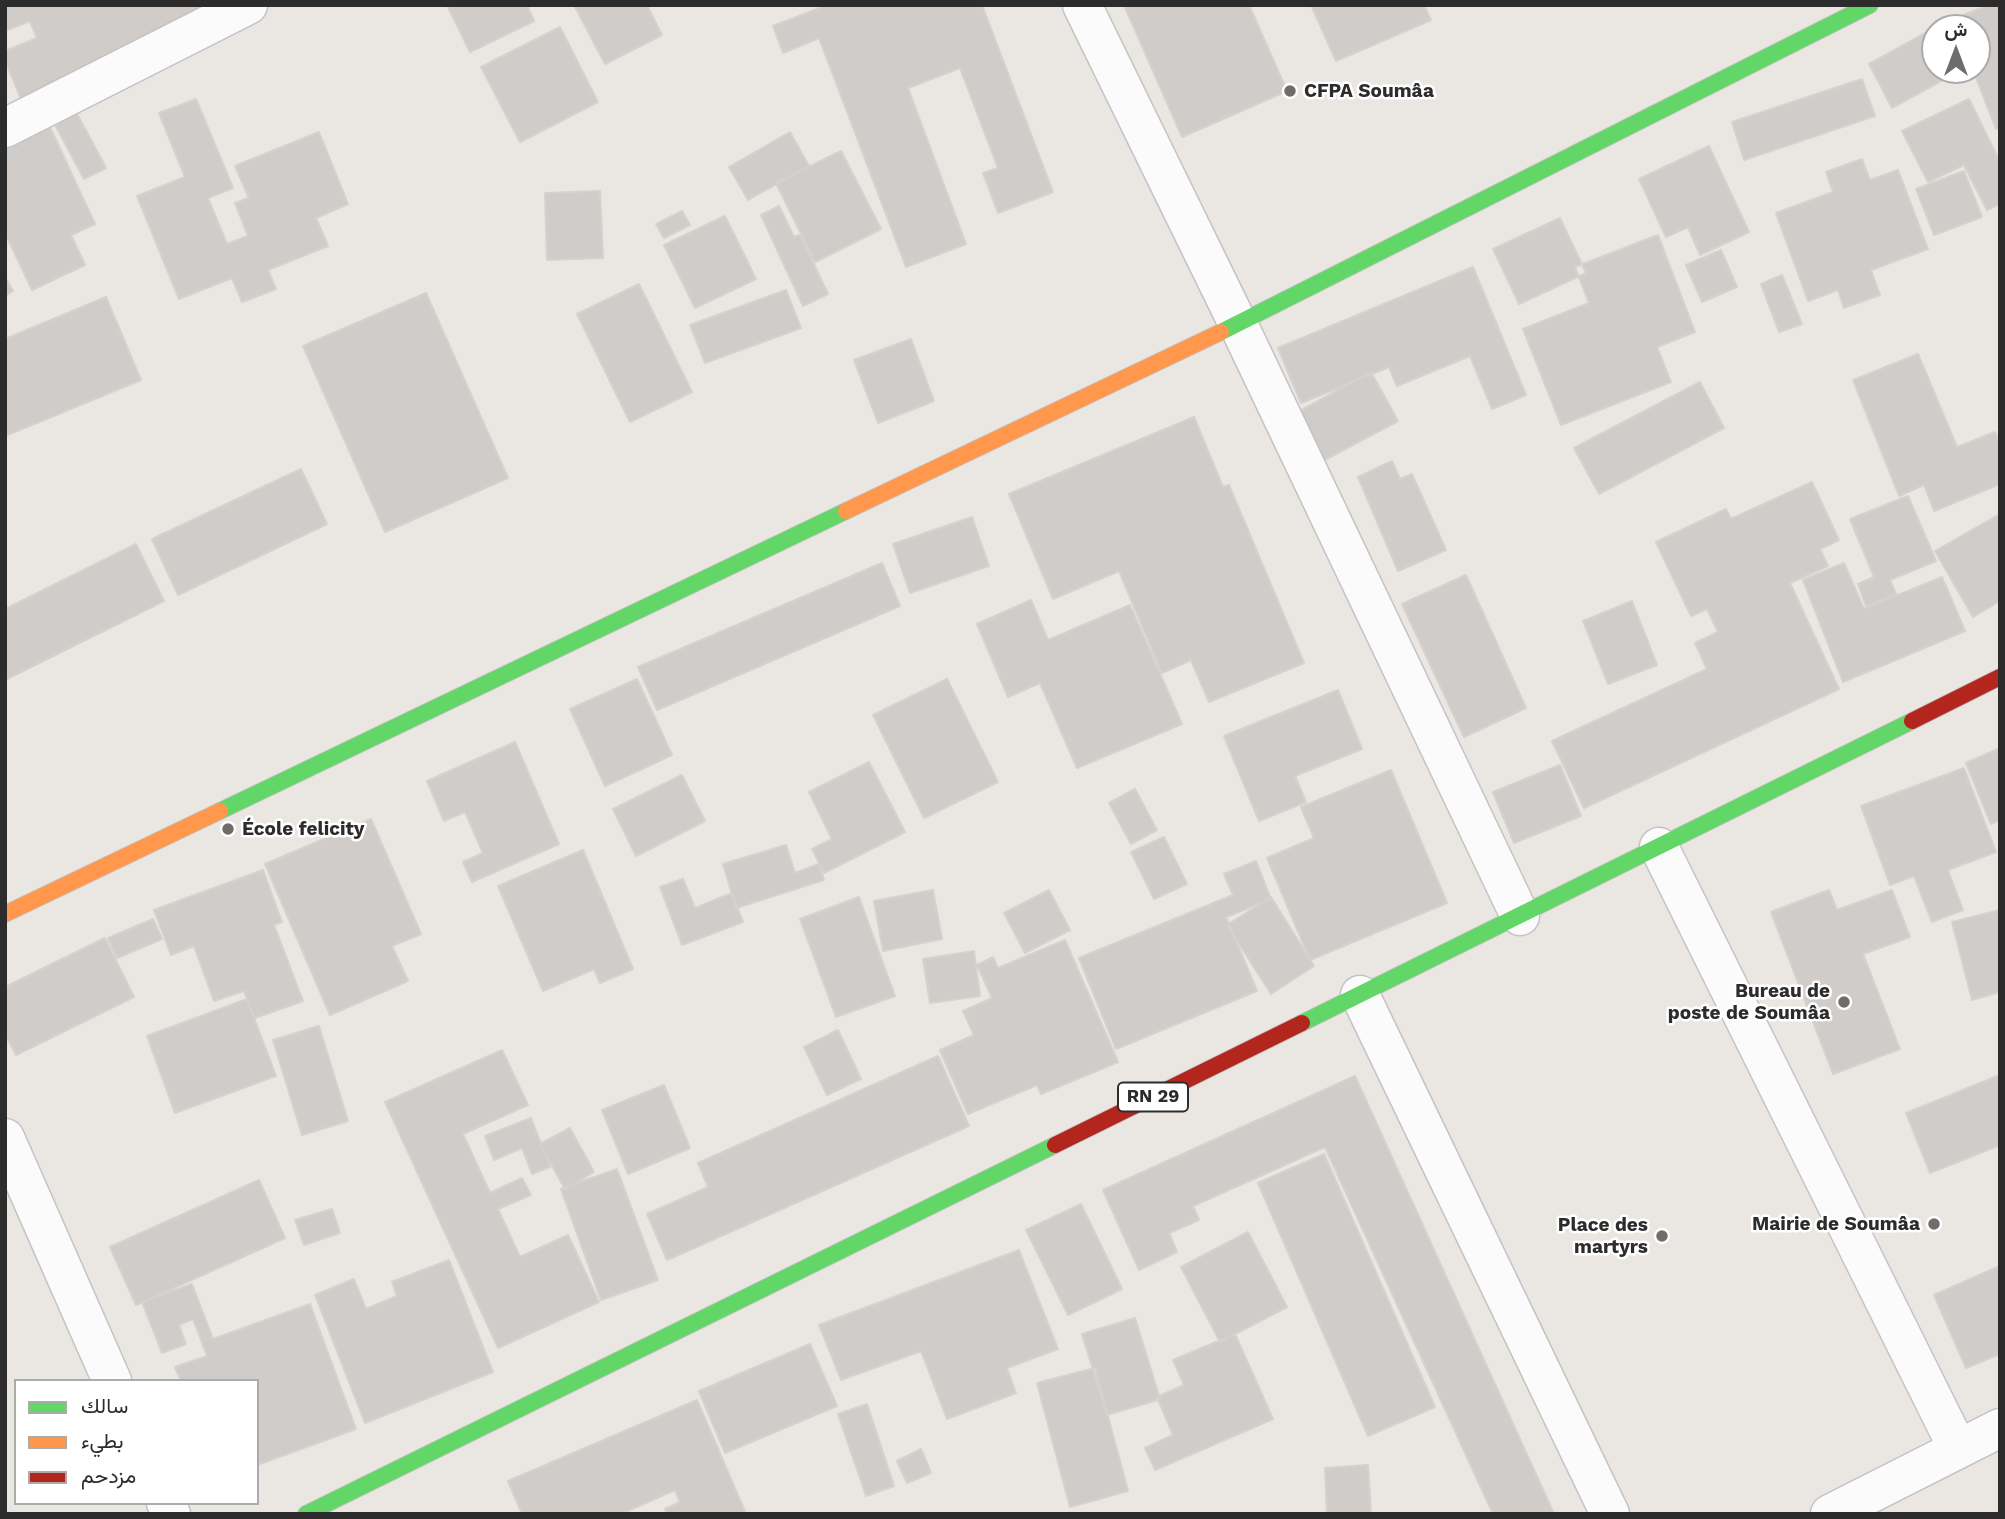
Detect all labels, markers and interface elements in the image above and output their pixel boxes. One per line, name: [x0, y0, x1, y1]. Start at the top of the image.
north arrow: [1921, 14, 1991, 84]
text: ش: [1945, 18, 1967, 41]
place label: CFPA Soumâa: [1304, 80, 1434, 102]
marker: CFPA Soumâa: [1282, 83, 1298, 99]
place label: École felicity: [242, 818, 364, 840]
marker: École felicity: [220, 821, 236, 837]
place label: Bureau de poste de Soumâa: [1668, 980, 1830, 1024]
marker: Bureau de poste de Soumâa: [1836, 994, 1852, 1010]
road number: RN 29: [1118, 1082, 1188, 1112]
place label: Mairie de Soumâa: [1752, 1213, 1920, 1235]
place label: Place des martyrs: [1558, 1214, 1648, 1258]
marker: Mairie de Soumâa: [1926, 1216, 1942, 1232]
marker: Place des martyrs: [1654, 1228, 1670, 1244]
legend: [14, 1379, 259, 1505]
text: سالك: [81, 1393, 128, 1418]
text: بطيء: [81, 1428, 124, 1453]
text: مزدحم: [81, 1463, 136, 1488]

